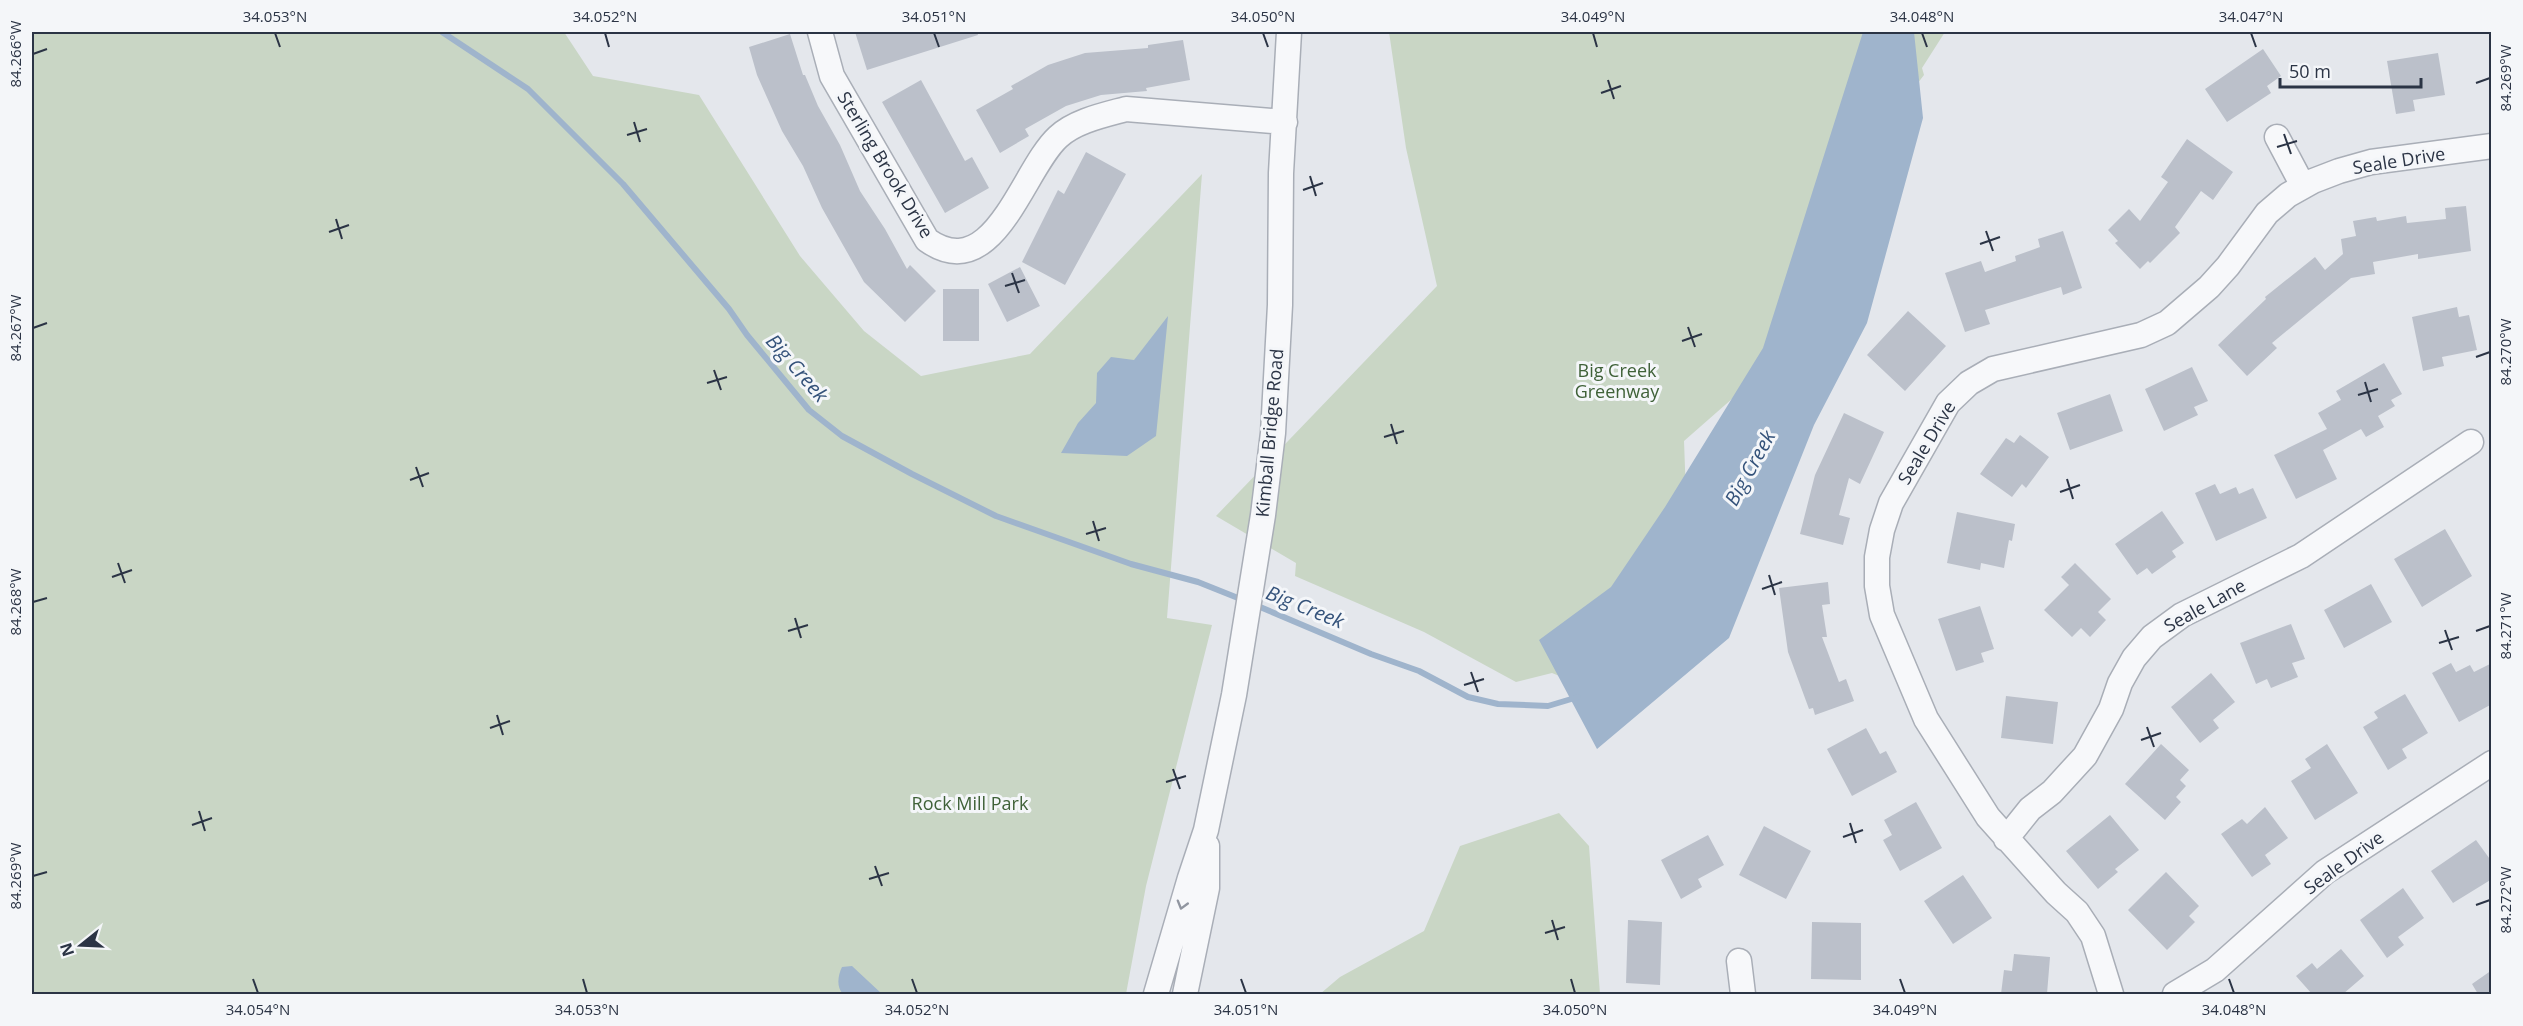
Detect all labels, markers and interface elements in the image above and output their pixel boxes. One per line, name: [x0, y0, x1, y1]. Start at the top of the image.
text: 34.053°N: [243, 6, 307, 26]
text: 34.052°N: [573, 6, 637, 26]
text: 34.051°N: [902, 6, 966, 26]
text: 34.050°N: [1231, 6, 1295, 26]
text: 34.049°N: [1561, 6, 1625, 26]
text: 34.048°N: [1890, 6, 1954, 26]
text: 34.047°N: [2219, 6, 2283, 26]
text: 84.266°W: [5, 20, 25, 88]
text: 84.269°W: [2495, 44, 2515, 112]
scale bar: [2280, 51, 2421, 89]
text: 50 m: [2289, 59, 2331, 83]
street label: Sterling Brook Drive: [833, 87, 939, 242]
street label: Seale Drive: [2351, 141, 2447, 179]
text: 84.267°W: [5, 294, 25, 362]
text: 84.270°W: [2495, 318, 2515, 386]
water label: Big Creek: [760, 328, 835, 408]
street label: Kimball Bridge Road: [1250, 348, 1288, 518]
park label: Big Creek Greenway: [1575, 358, 1660, 403]
street label: Seale Drive: [1892, 396, 1960, 489]
water label: Big Creek: [1718, 424, 1782, 510]
text: 84.268°W: [5, 568, 25, 636]
street label: Seale Lane: [2159, 573, 2250, 637]
water label: Big Creek: [1262, 579, 1349, 635]
text: 84.271°W: [2495, 592, 2515, 660]
park label: Rock Mill Park: [912, 791, 1029, 815]
street label: Seale Drive: [2299, 825, 2388, 899]
text: 84.269°W: [5, 842, 25, 910]
text: 84.272°W: [2495, 866, 2515, 934]
one-way arrow: [1177, 899, 1189, 910]
north arrow: [51, 915, 111, 975]
text: N: [54, 940, 79, 959]
text: 34.054°N: [226, 999, 290, 1019]
text: 34.053°N: [555, 999, 619, 1019]
text: 34.052°N: [885, 999, 949, 1019]
text: 34.051°N: [1214, 999, 1278, 1019]
text: 34.050°N: [1543, 999, 1607, 1019]
text: 34.049°N: [1873, 999, 1937, 1019]
text: 34.048°N: [2202, 999, 2266, 1019]

